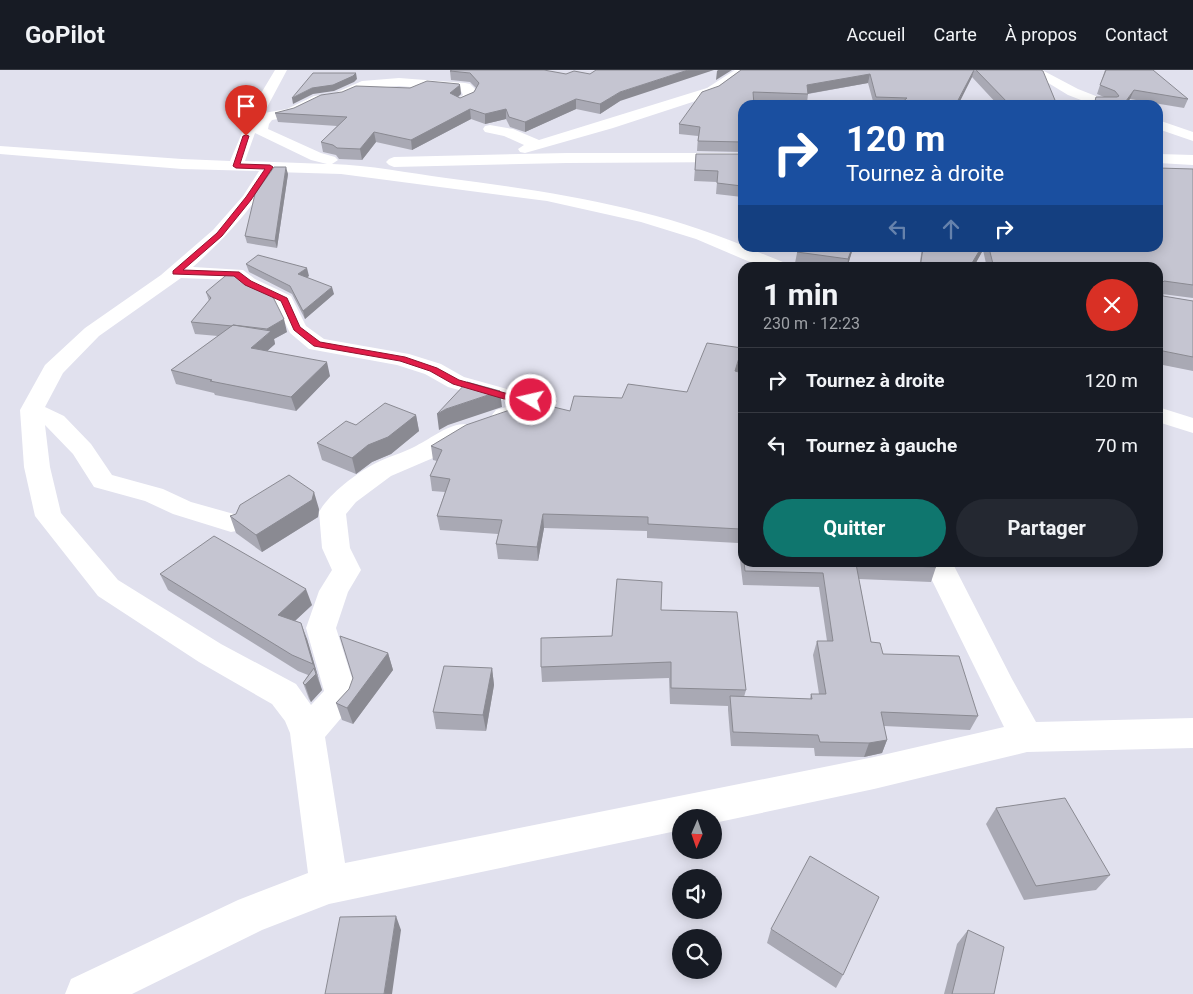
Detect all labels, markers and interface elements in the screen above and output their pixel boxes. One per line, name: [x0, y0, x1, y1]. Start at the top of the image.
text: GoPilot: [25, 21, 105, 49]
text: Accueil: [847, 24, 905, 45]
text: Carte: [933, 24, 977, 45]
text: À propos: [1005, 24, 1077, 45]
text: Contact: [1105, 24, 1168, 45]
pin: [225, 85, 267, 136]
icon: arrive: [232, 92, 260, 120]
text: 120 m: [846, 119, 945, 160]
icon: right: [763, 120, 828, 185]
text: Tournez à droite: [846, 161, 1004, 186]
icon: left: [884, 215, 912, 243]
icon: ahead: [937, 215, 965, 243]
icon: right: [990, 215, 1018, 243]
text: 1 min: [763, 277, 838, 312]
button: close: [1086, 279, 1138, 331]
text: 230 m · 12:23: [763, 314, 860, 333]
icon: right: [763, 366, 791, 394]
text: Tournez à droite: [806, 369, 945, 392]
text: 120 m: [1085, 369, 1138, 392]
position arrow: [504, 373, 556, 425]
icon: left: [763, 431, 791, 459]
text: Tournez à gauche: [806, 434, 957, 457]
text: 70 m: [1095, 434, 1138, 457]
button: Quitter: [763, 499, 946, 557]
button: Partager: [956, 499, 1138, 557]
north arrow: [672, 809, 722, 859]
map controls: [672, 809, 722, 979]
button: sound: [672, 869, 722, 919]
button: search: [672, 929, 722, 979]

